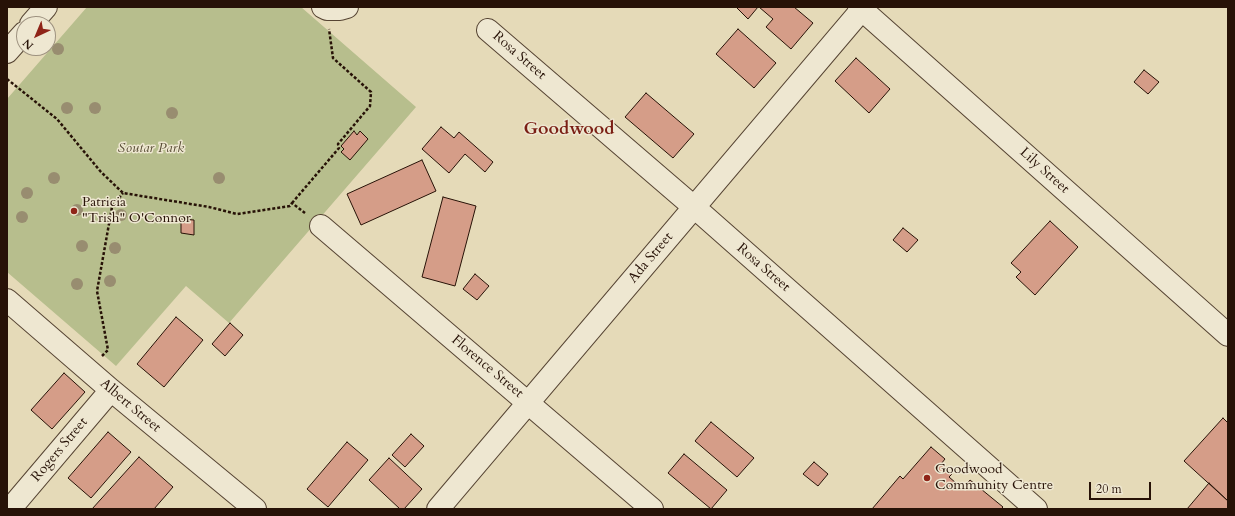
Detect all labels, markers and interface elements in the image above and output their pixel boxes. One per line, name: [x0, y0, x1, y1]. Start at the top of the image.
north arrow: [16, 16, 56, 56]
street label: Rosa Street: [489, 28, 549, 84]
text: N: [19, 36, 37, 53]
district label: Goodwood: [523, 119, 615, 141]
park label: Soutar Park: [118, 141, 184, 157]
street label: Lily Street: [1016, 144, 1072, 198]
place label: Patricia "Trish" O'Connor: [82, 195, 191, 228]
marker: Patricia "Trish" O'Connor: [69, 206, 79, 216]
street label: Ada Street: [625, 229, 677, 287]
street label: Rosa Street: [733, 240, 793, 296]
street label: Florence Street: [448, 332, 526, 402]
street label: Albert Street: [96, 376, 164, 436]
street label: Rogers Street: [28, 414, 92, 486]
place label: Goodwood Community Centre: [935, 462, 1053, 494]
marker: Goodwood Community Centre: [922, 473, 932, 483]
scale bar: [1091, 474, 1153, 500]
text: 20 m: [1096, 481, 1122, 497]

